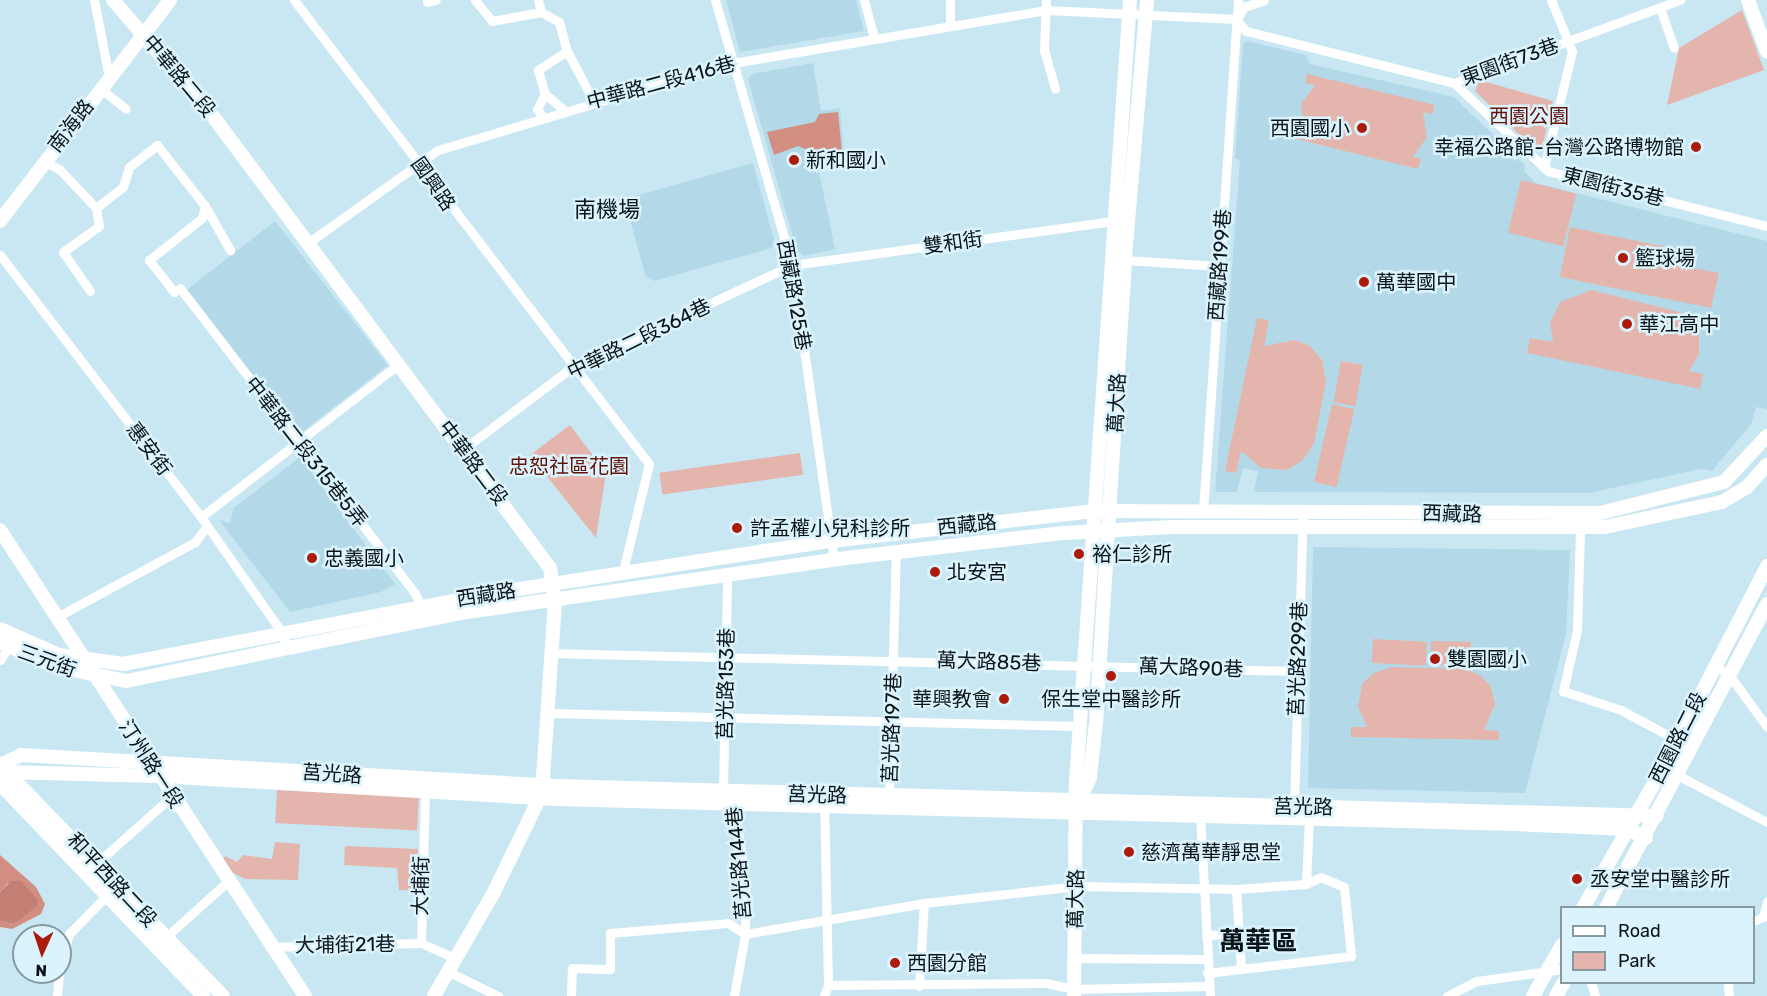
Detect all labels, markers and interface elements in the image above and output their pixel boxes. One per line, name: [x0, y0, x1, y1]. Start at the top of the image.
street label: 中華路二段: [138, 30, 220, 122]
street label: 東園街73巷: [1458, 33, 1562, 91]
street label: 中華路二段416巷: [584, 52, 738, 114]
street label: 南海路: [43, 95, 99, 157]
park label: 西園公園: [1489, 104, 1569, 128]
place label: 西園國小: [1270, 116, 1350, 140]
marker: 西園國小: [1355, 121, 1369, 135]
place label: 幸福公路館-台灣公路博物館: [1434, 135, 1684, 159]
marker: 幸福公路館-台灣公路博物館: [1689, 140, 1703, 154]
place label: 新和國小: [806, 148, 886, 172]
street label: 國興路: [406, 153, 460, 215]
marker: 新和國小: [787, 153, 801, 167]
street label: 東園街35巷: [1560, 163, 1666, 211]
district label: 南機場: [574, 197, 640, 223]
street label: 西藏路199巷: [1204, 208, 1236, 322]
street label: 雙和街: [922, 227, 984, 259]
street label: 西藏路125巷: [772, 238, 816, 352]
place label: 籃球場: [1635, 246, 1695, 270]
marker: 籃球場: [1616, 251, 1630, 265]
place label: 萬華國中: [1376, 270, 1456, 294]
marker: 萬華國中: [1357, 275, 1371, 289]
street label: 中華路二段364巷: [563, 294, 715, 384]
place label: 華江高中: [1639, 312, 1719, 336]
marker: 華江高中: [1620, 317, 1634, 331]
street label: 中華路二段315巷5弄: [240, 372, 372, 532]
street label: 萬大路: [1103, 372, 1131, 434]
street label: 中華路二段: [433, 416, 513, 510]
street label: 惠安街: [121, 418, 177, 480]
park label: 忠恕社區花園: [509, 454, 629, 478]
street label: 西藏路: [1422, 501, 1482, 527]
street label: 西藏路: [936, 510, 998, 540]
place label: 許孟權小兒科診所: [750, 516, 910, 540]
marker: 許孟權小兒科診所: [728, 519, 746, 537]
place label: 裕仁診所: [1092, 542, 1172, 566]
marker: 裕仁診所: [1070, 545, 1088, 563]
place label: 忠義國小: [324, 546, 404, 570]
marker: 忠義國小: [305, 551, 319, 565]
place label: 北安宮: [947, 560, 1007, 584]
marker: 北安宮: [928, 565, 942, 579]
street label: 西藏路: [454, 578, 518, 612]
street label: 莒光路299巷: [1284, 601, 1312, 717]
street label: 莒光路153巷: [713, 628, 739, 740]
street label: 三元街: [15, 639, 79, 683]
place label: 雙園國小: [1447, 647, 1527, 671]
street label: 萬大路85巷: [936, 648, 1042, 676]
marker: 雙園國小: [1428, 652, 1442, 666]
street label: 萬大路90巷: [1138, 654, 1244, 682]
marker: 保生堂中醫診所: [1102, 667, 1120, 685]
street label: 莒光路197巷: [878, 672, 906, 784]
place label: 華興教會: [912, 687, 992, 711]
place label: 保生堂中醫診所: [1041, 687, 1181, 711]
street label: 西園路二段: [1645, 688, 1711, 788]
marker: 華興教會: [997, 692, 1011, 706]
street label: 汀州路一段: [114, 716, 188, 812]
street label: 莒光路: [301, 760, 363, 788]
street label: 莒光路: [787, 782, 847, 808]
street label: 莒光路: [1273, 794, 1333, 820]
street label: 莒光路144巷: [722, 805, 756, 921]
street label: 和平西路二段: [62, 828, 162, 932]
place label: 慈濟萬華靜思堂: [1141, 840, 1281, 864]
marker: 慈濟萬華靜思堂: [1122, 845, 1136, 859]
street label: 大埔街: [408, 856, 434, 916]
place label: 丞安堂中醫診所: [1590, 867, 1730, 891]
street label: 萬大路: [1063, 869, 1089, 929]
marker: 丞安堂中醫診所: [1568, 870, 1586, 888]
legend: [1560, 906, 1755, 984]
text: Road: [1618, 920, 1661, 942]
north arrow: [12, 924, 72, 984]
district label: 萬華區: [1219, 926, 1297, 958]
street label: 大埔街21巷: [295, 932, 395, 958]
text: Park: [1618, 950, 1655, 972]
place label: 西園分館: [907, 951, 987, 975]
marker: 西園分館: [888, 956, 902, 970]
text: N: [35, 961, 47, 980]

